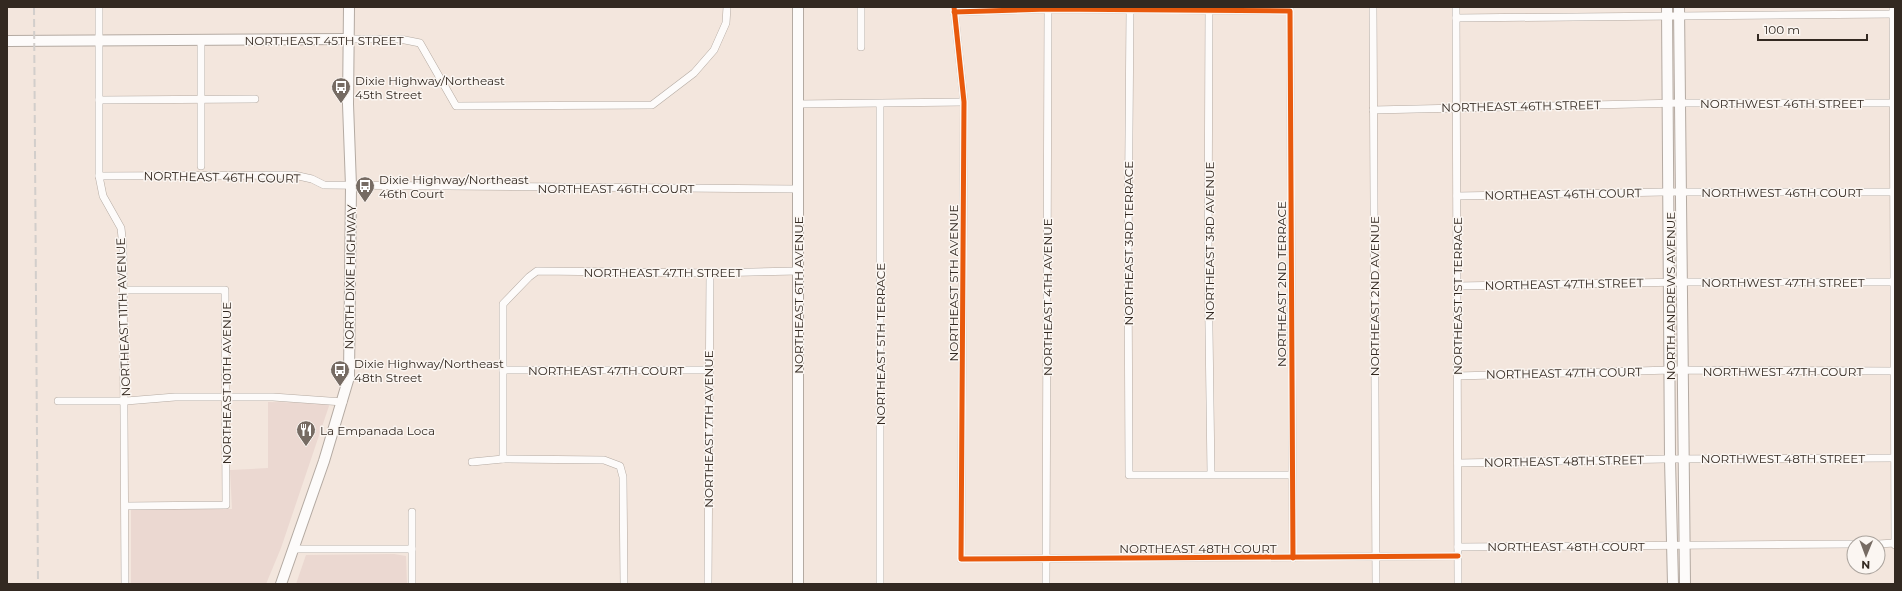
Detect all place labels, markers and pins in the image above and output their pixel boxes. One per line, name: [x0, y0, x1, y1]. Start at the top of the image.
place label: Dixie Highway/Northeast 45th Street: [355, 73, 505, 102]
bus stop icon: Dixie Highway/Northeast 45th Street: [330, 76, 352, 104]
place label: Dixie Highway/Northeast 46th Court: [379, 172, 529, 201]
bus stop icon: Dixie Highway/Northeast 46th Court: [354, 175, 376, 203]
place label: Dixie Highway/Northeast 48th Street: [354, 356, 504, 385]
bus stop icon: Dixie Highway/Northeast 48th Street: [329, 359, 351, 387]
restaurant icon: La Empanada Loca: [295, 419, 317, 447]
place label: La Empanada Loca: [320, 423, 435, 438]

